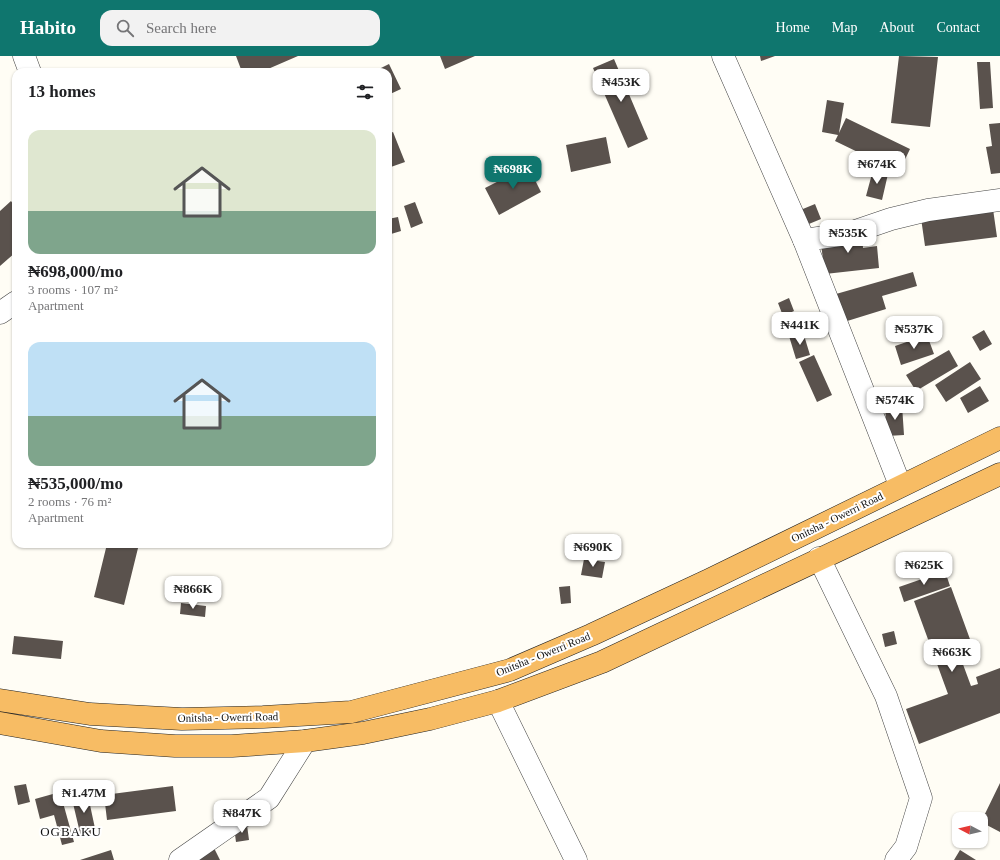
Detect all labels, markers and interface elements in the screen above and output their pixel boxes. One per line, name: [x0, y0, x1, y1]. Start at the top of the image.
search box: [100, 10, 380, 46]
text: Habito: [20, 17, 76, 38]
icon: search: [114, 17, 136, 39]
text: Search here: [146, 20, 216, 36]
text: Home: [776, 20, 810, 35]
text: Map: [832, 20, 857, 35]
text: About: [879, 20, 914, 35]
text: Contact: [936, 20, 980, 35]
pin: ₦453K: [593, 69, 649, 103]
text: ₦453K: [602, 74, 641, 89]
icon: filters: [354, 81, 376, 103]
text: 13 homes: [28, 82, 96, 101]
pin: ₦674K: [849, 151, 905, 185]
icon: home: [166, 156, 238, 228]
pin: ₦698K: [485, 156, 541, 190]
text: ₦674K: [858, 156, 897, 171]
text: ₦698K: [494, 161, 533, 176]
pin: ₦535K: [820, 220, 876, 254]
text: ₦535K: [829, 225, 868, 240]
text: ₦698,000/mo: [28, 262, 123, 281]
text: 3 rooms · 107 m²: [28, 282, 118, 297]
text: Apartment: [28, 298, 84, 313]
pin: ₦441K: [772, 312, 828, 346]
pin: ₦537K: [886, 316, 942, 350]
text: ₦441K: [781, 317, 820, 332]
text: ₦537K: [895, 321, 934, 336]
icon: home: [166, 368, 238, 440]
pin: ₦574K: [867, 387, 923, 421]
text: ₦574K: [876, 392, 915, 407]
text: ₦535,000/mo: [28, 474, 123, 493]
street label: Onitsha - Owerri Road: [789, 489, 885, 544]
text: 2 rooms · 76 m²: [28, 494, 111, 509]
text: Apartment: [28, 510, 84, 525]
pin: ₦690K: [565, 534, 621, 568]
text: ₦690K: [574, 539, 613, 554]
pin: ₦625K: [896, 552, 952, 586]
text: ₦625K: [905, 557, 944, 572]
pin: ₦866K: [165, 576, 221, 610]
text: ₦866K: [174, 581, 213, 596]
street label: Onitsha - Owerri Road: [494, 629, 592, 678]
pin: ₦663K: [924, 639, 980, 673]
text: ₦663K: [933, 644, 972, 659]
street label: Onitsha - Owerri Road: [178, 710, 279, 724]
pin: ₦1.47M: [51, 780, 117, 814]
text: ₦1.47M: [62, 785, 106, 800]
pin: ₦847K: [214, 800, 270, 834]
text: ₦847K: [223, 805, 262, 820]
north arrow: [952, 812, 988, 848]
map controls: [952, 812, 988, 848]
district label: OGBAKU: [40, 824, 102, 839]

